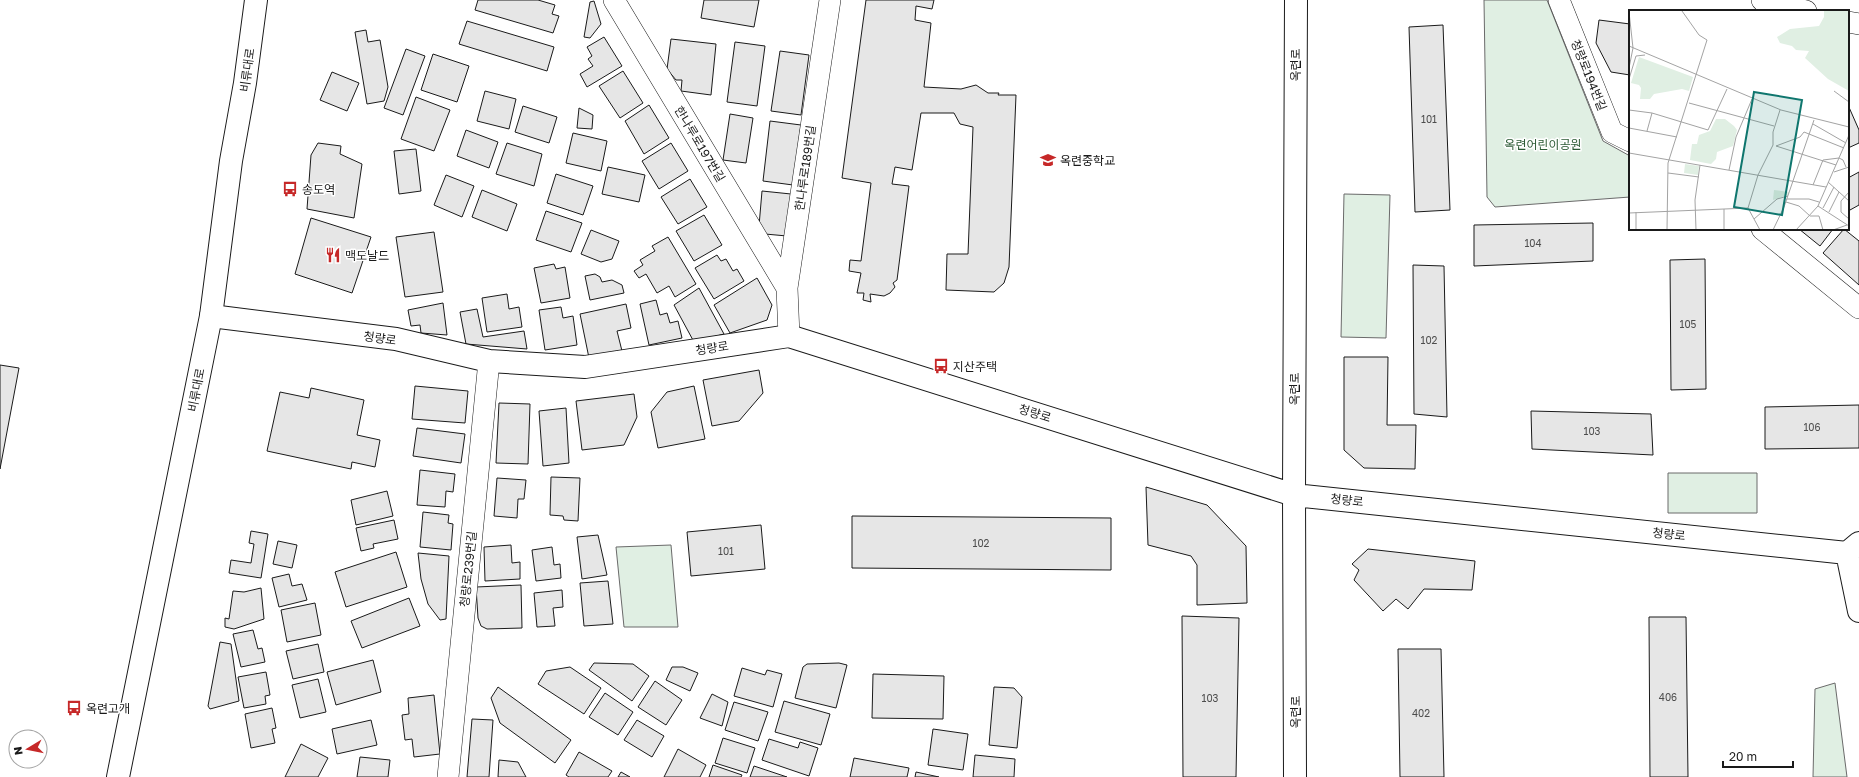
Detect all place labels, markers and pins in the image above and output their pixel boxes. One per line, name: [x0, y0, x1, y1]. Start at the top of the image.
school or university icon: 옥련중학교: [1039, 151, 1057, 169]
place label: 옥련중학교: [1060, 153, 1115, 168]
bus stop icon: 송도역: [281, 180, 299, 198]
place label: 송도역: [302, 182, 335, 197]
restaurant icon: 맥도날드: [324, 246, 342, 264]
place label: 맥도날드: [345, 248, 389, 263]
bus stop icon: 지산주택: [932, 357, 950, 375]
place label: 지산주택: [953, 359, 997, 374]
bus stop icon: 옥련고개: [65, 699, 83, 717]
place label: 옥련고개: [86, 701, 130, 716]

